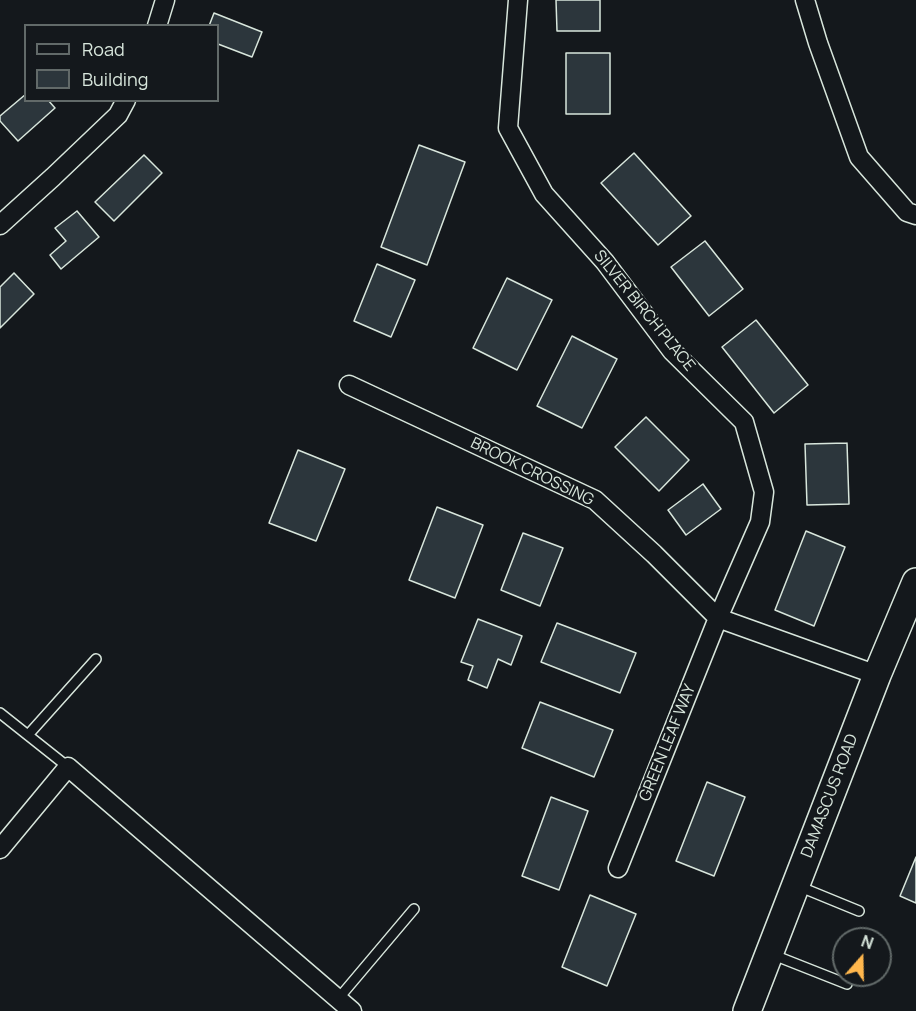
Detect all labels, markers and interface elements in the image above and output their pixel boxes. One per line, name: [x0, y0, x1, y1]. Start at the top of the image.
legend: [24, 24, 219, 102]
text: Road: [82, 37, 125, 61]
text: Building: [82, 67, 148, 91]
street label: SILVER BIRCH PLACE: [589, 247, 699, 375]
street label: BROOK CROSSING: [467, 434, 597, 510]
street label: GREEN LEAF WAY: [636, 682, 700, 804]
street label: DAMASCUS ROAD: [798, 731, 862, 861]
north arrow: [832, 927, 892, 987]
text: N: [858, 930, 877, 954]

